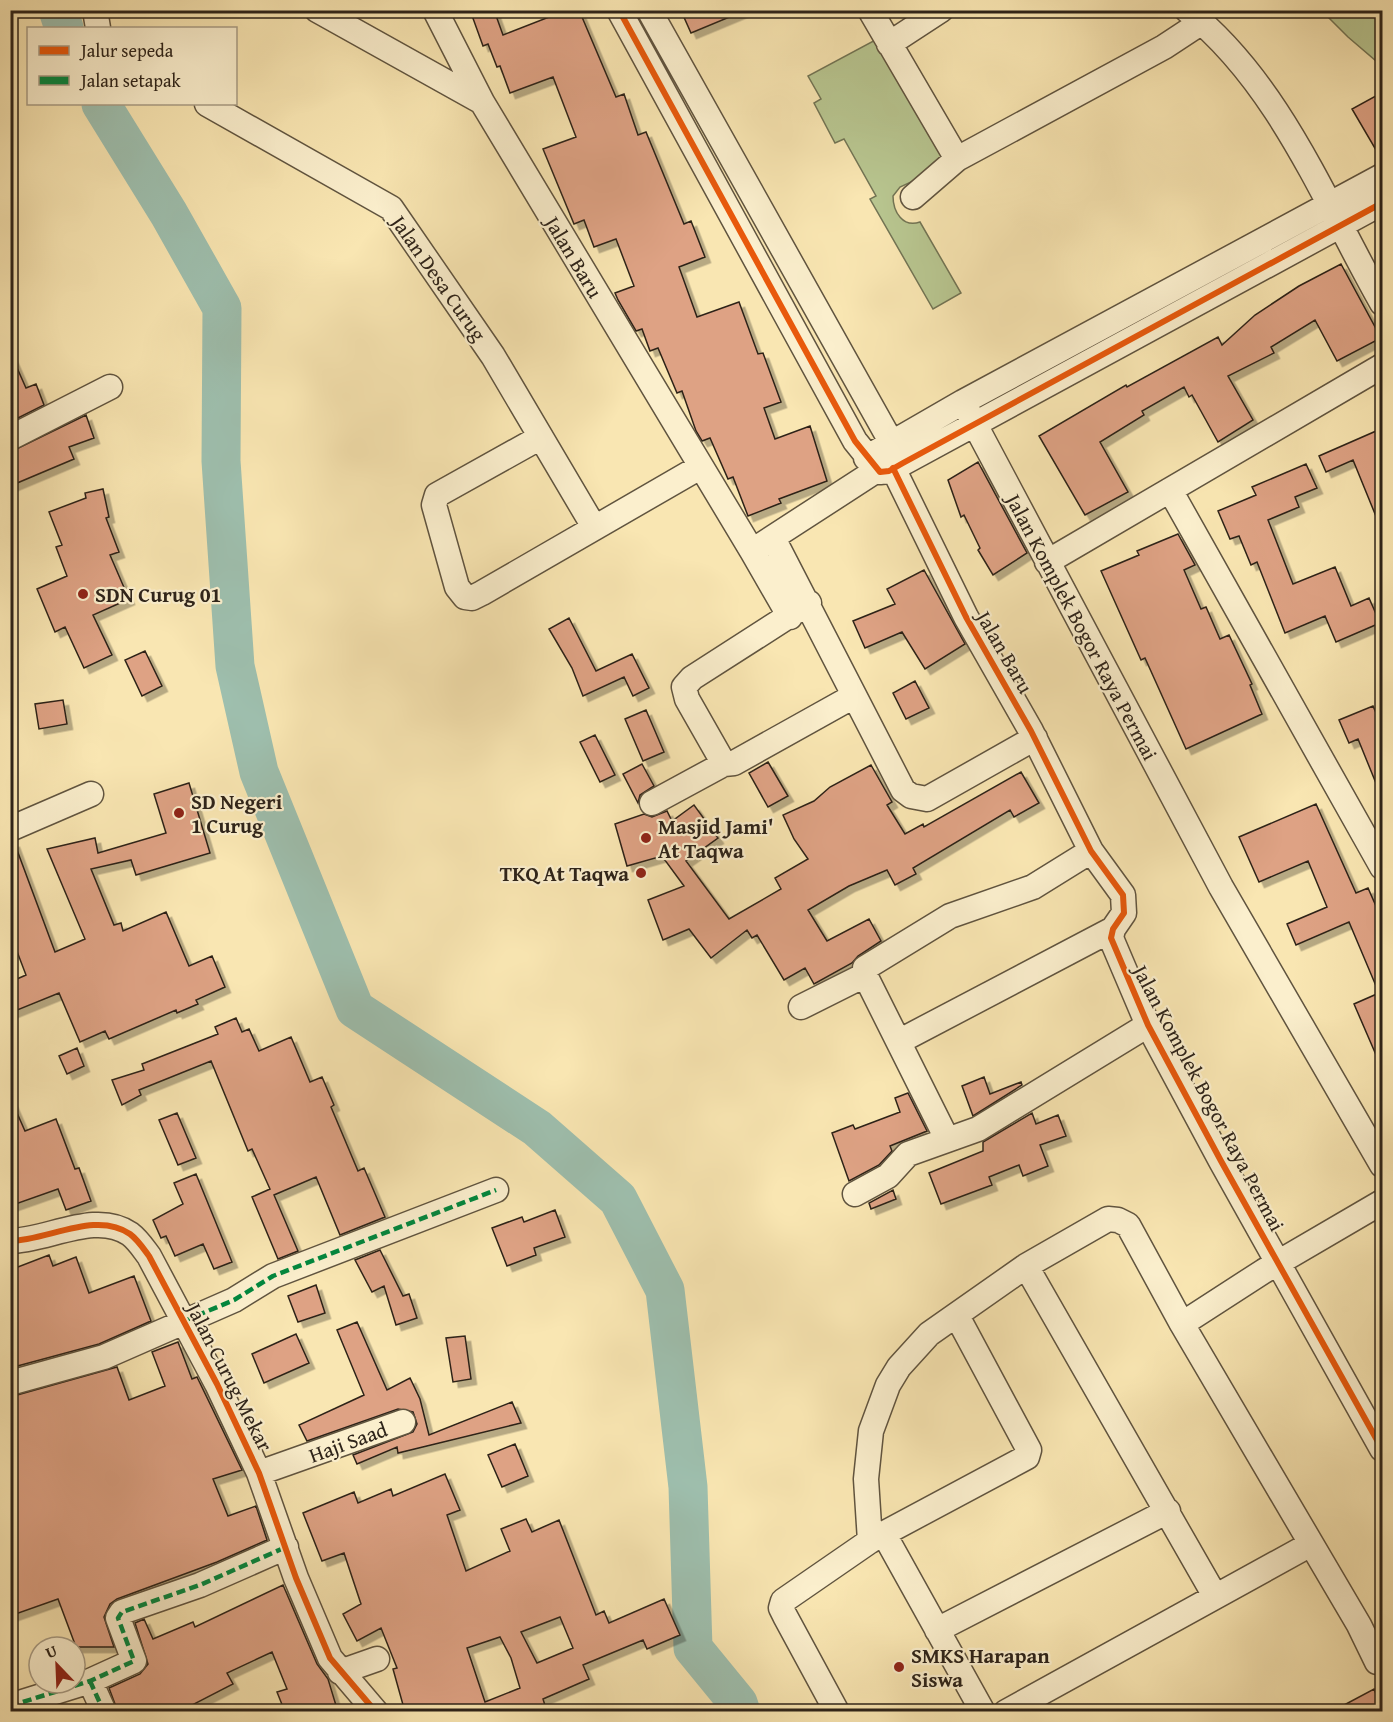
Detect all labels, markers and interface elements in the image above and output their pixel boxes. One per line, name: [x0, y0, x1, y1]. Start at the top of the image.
legend: [27, 27, 237, 105]
text: Jalur sepeda: [79, 37, 174, 64]
text: Jalan setapak: [79, 67, 181, 94]
street label: Jalan Desa Curug: [382, 206, 494, 348]
street label: Jalan Baru: [536, 208, 611, 304]
street label: Jalan Komplek Bogor Raya Permai: [997, 486, 1166, 766]
place label: SDN Curug 01: [95, 579, 221, 610]
marker: SDN Curug 01: [76, 587, 90, 601]
street label: Jalan Baru: [967, 602, 1041, 700]
place label: SD Negeri 1 Curug: [191, 786, 283, 841]
marker: SD Negeri 1 Curug: [172, 806, 186, 820]
place label: Masjid Jami' At Taqwa: [658, 811, 774, 866]
marker: Masjid Jami' At Taqwa: [639, 831, 653, 845]
place label: TKQ At Taqwa: [500, 858, 629, 889]
marker: TKQ At Taqwa: [634, 866, 648, 880]
street label: Jalan Komplek Bogor Raya Permai: [1124, 957, 1293, 1237]
street label: Jalan Curug Mekar: [178, 1295, 281, 1457]
street label: Haji Saad: [304, 1413, 392, 1470]
north arrow: [27, 1635, 87, 1695]
text: U: [41, 1638, 61, 1664]
place label: SMKS Harapan Siswa: [911, 1640, 1050, 1695]
marker: SMKS Harapan Siswa: [892, 1660, 906, 1674]

